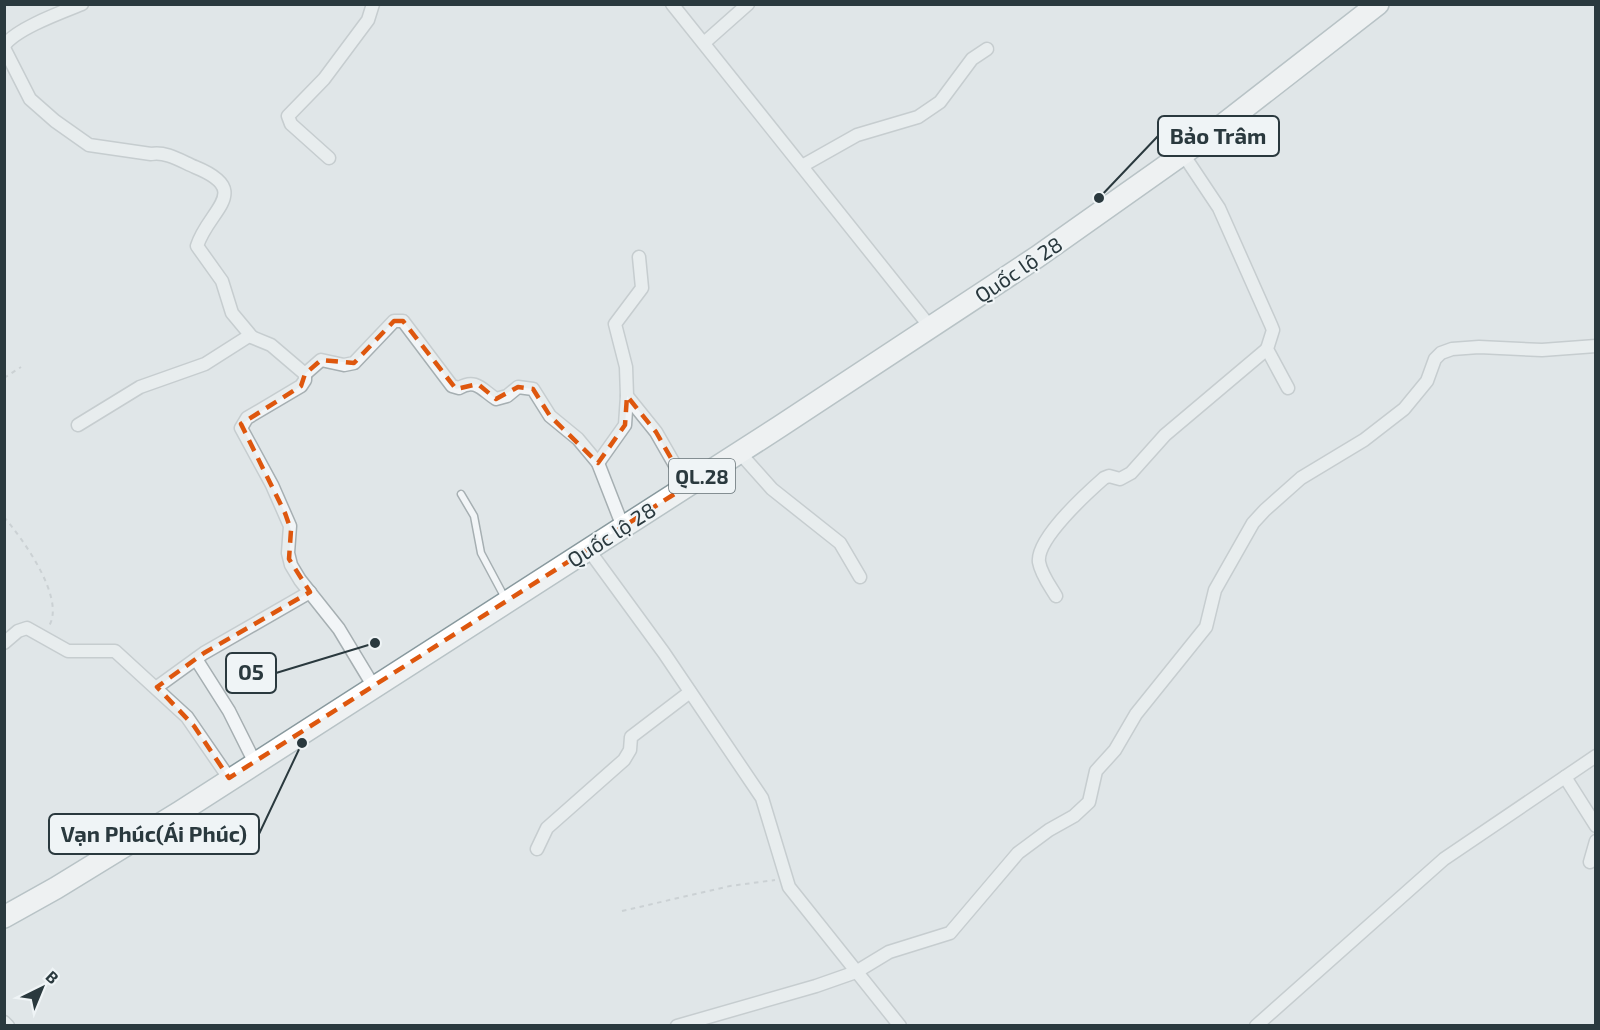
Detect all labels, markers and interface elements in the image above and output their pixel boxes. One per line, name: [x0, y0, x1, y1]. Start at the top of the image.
callout: Bảo Trâm: [1158, 116, 1279, 156]
text: Bảo Trâm: [1170, 122, 1266, 148]
street label: Quốc lộ 28: [969, 231, 1067, 308]
road number: QL.28: [669, 459, 735, 493]
street label: Quốc lộ 28: [562, 496, 660, 573]
callout: 05: [226, 653, 276, 693]
text: 05: [238, 658, 264, 684]
callout: Vạn Phúc(Ái Phúc): [49, 814, 259, 854]
text: Vạn Phúc(Ái Phúc): [61, 820, 247, 846]
north arrow: [12, 958, 72, 1018]
text: B: [42, 966, 63, 987]

